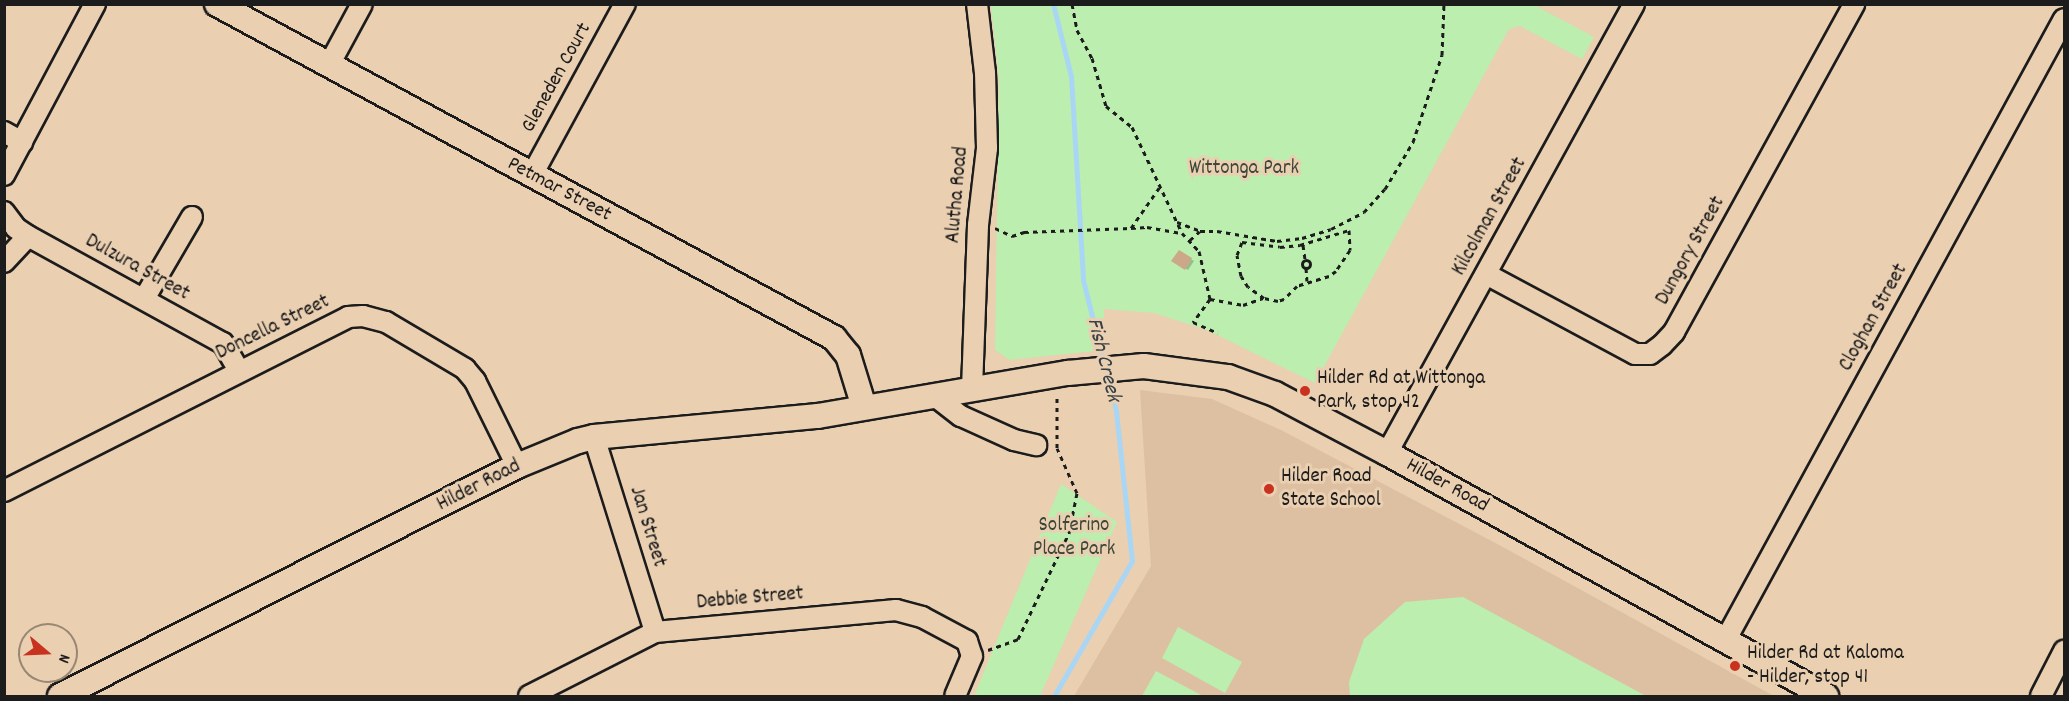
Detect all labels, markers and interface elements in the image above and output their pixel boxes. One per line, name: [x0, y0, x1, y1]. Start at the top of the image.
street label: Gleneden Court: [516, 19, 598, 137]
street label: Alutha Road: [941, 146, 975, 244]
street label: Petmar Street: [503, 152, 615, 228]
street label: Kilcolman Street: [1447, 154, 1533, 280]
park label: Wittonga Park: [1189, 156, 1299, 182]
street label: Dungory Street: [1651, 192, 1731, 310]
street label: Dulzura Street: [80, 229, 194, 307]
street label: Cloghan Street: [1834, 260, 1914, 376]
street label: Doncella Street: [212, 290, 334, 366]
water label: Fish Creek: [1080, 315, 1126, 405]
place label: Hilder Rd at Wittonga Park, stop 42: [1317, 366, 1485, 416]
marker: Hilder Rd at Wittonga Park, stop 42: [1298, 384, 1312, 398]
street label: Hilder Road: [1401, 453, 1493, 519]
street label: Hilder Road: [433, 454, 525, 518]
place label: Hilder Road State School: [1281, 464, 1381, 514]
marker: Hilder Road State School: [1262, 482, 1276, 496]
street label: Jan Street: [623, 484, 671, 570]
park label: Solferino Place Park: [1033, 513, 1115, 563]
street label: Debbie Street: [696, 582, 804, 616]
north arrow: [18, 623, 78, 683]
place label: Hilder Rd at Kaloma - Hilder, stop 41: [1747, 641, 1904, 691]
text: N: [51, 651, 76, 666]
marker: Hilder Rd at Kaloma - Hilder, stop 41: [1728, 659, 1742, 673]

